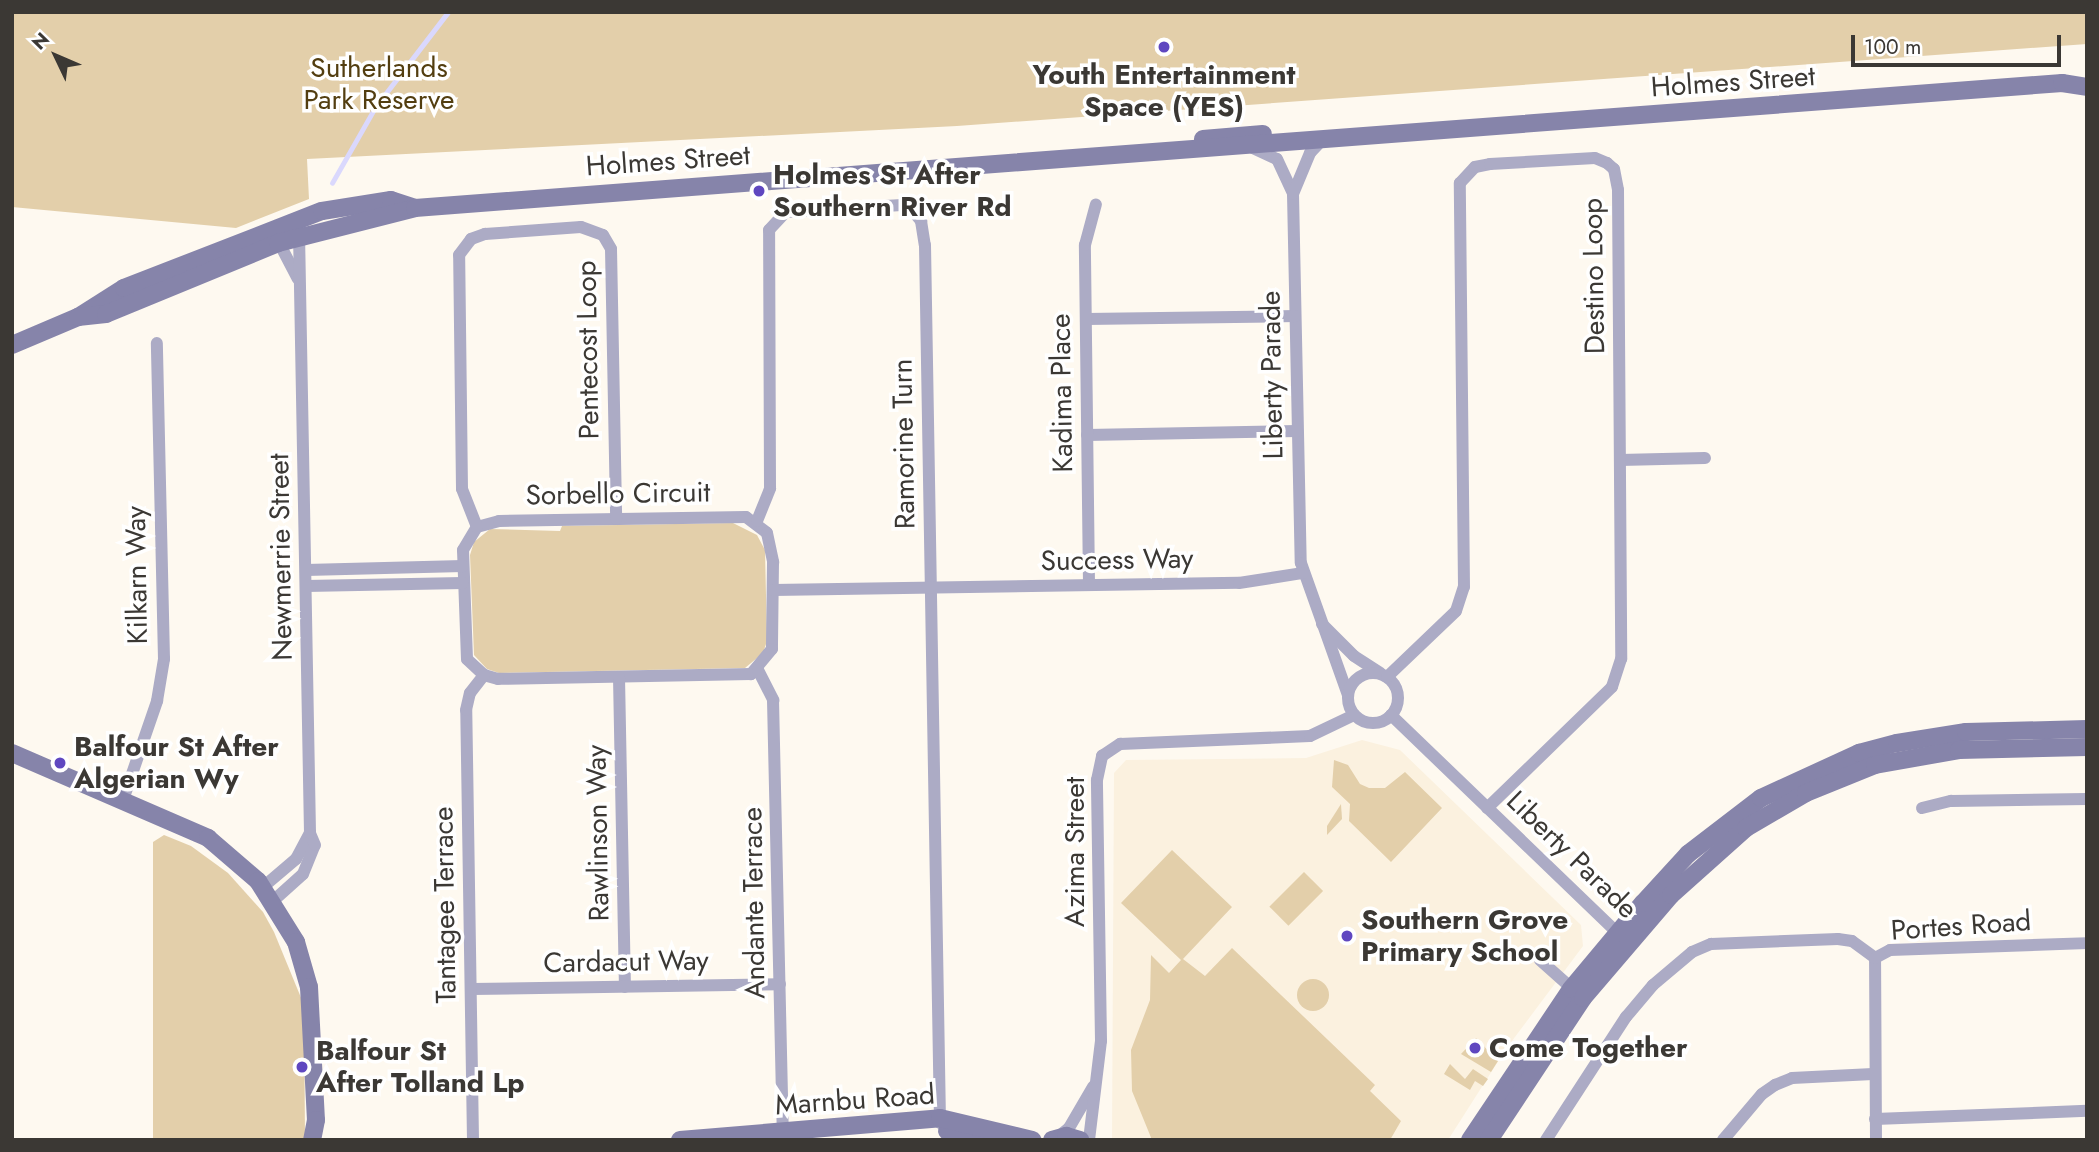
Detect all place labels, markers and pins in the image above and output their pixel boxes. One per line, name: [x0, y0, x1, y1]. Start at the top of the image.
marker: Youth Entertainment Space (YES): [1156, 39, 1172, 55]
place label: Youth Entertainment Space (YES): [1033, 58, 1295, 124]
place label: Holmes St After Southern River Rd: [773, 158, 1012, 224]
marker: Holmes St After Southern River Rd: [751, 183, 767, 199]
place label: Balfour St After Algerian Wy: [74, 730, 279, 796]
marker: Balfour St After Algerian Wy: [52, 755, 68, 771]
place label: Southern Grove Primary School: [1361, 903, 1568, 969]
marker: Southern Grove Primary School: [1339, 928, 1355, 944]
place label: Come Together: [1489, 1031, 1687, 1065]
place label: Balfour St After Tolland Lp: [316, 1034, 525, 1100]
marker: Come Together: [1467, 1040, 1483, 1056]
marker: Balfour St After Tolland Lp: [294, 1059, 310, 1075]

